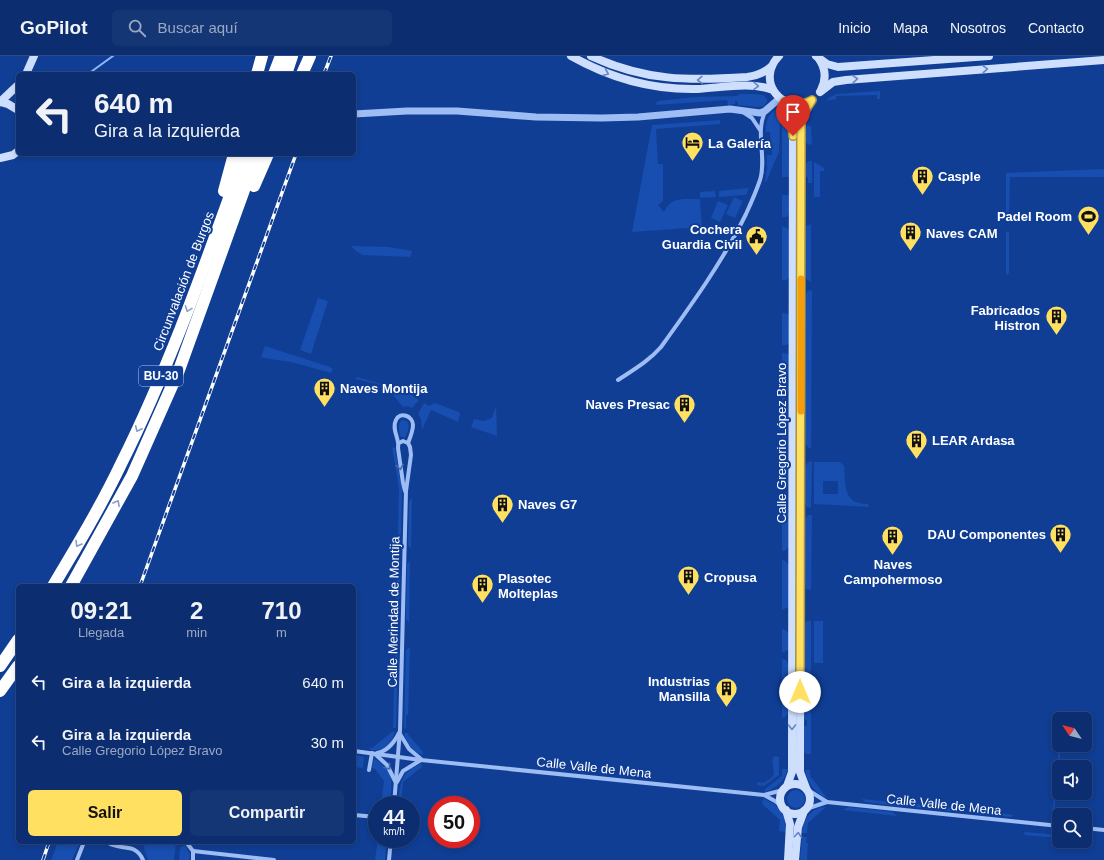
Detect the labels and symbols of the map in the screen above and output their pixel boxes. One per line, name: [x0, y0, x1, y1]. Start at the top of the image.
one-way arrow: [982, 64, 988, 73]
one-way arrow: [603, 69, 610, 77]
one-way arrow: [852, 74, 858, 83]
one-way arrow: [697, 75, 703, 84]
one-way arrow: [753, 82, 759, 90]
pin: [776, 95, 810, 136]
hotel icon: La Galería: [680, 130, 706, 163]
place label: La Galería: [708, 136, 772, 151]
building icon: Casple: [910, 163, 936, 196]
place label: Casple: [938, 169, 981, 184]
sports icon: Padel Room: [1075, 203, 1101, 236]
street label: Circunvalación de Burgos: [150, 209, 217, 353]
place label: Padel Room: [997, 209, 1072, 224]
building icon: Naves CAM: [897, 220, 923, 253]
place label: Cochera Guardia Civil: [662, 222, 743, 252]
public building icon: Cochera Guardia Civil: [744, 223, 770, 256]
place label: Naves CAM: [926, 226, 998, 241]
place label: Fabricados Histron: [971, 303, 1040, 333]
building icon: Fabricados Histron: [1043, 304, 1069, 337]
one-way arrow: [185, 305, 193, 312]
street label: Calle Gregorio López Bravo: [774, 363, 789, 523]
road number: BU-30: [139, 366, 183, 386]
building icon: Naves Montija: [312, 375, 338, 408]
place label: Naves Montija: [340, 381, 428, 396]
building icon: Naves Presac: [672, 391, 698, 424]
place label: Naves Presac: [585, 397, 670, 412]
one-way arrow: [135, 424, 143, 432]
building icon: LEAR Ardasa: [903, 427, 929, 460]
place label: LEAR Ardasa: [932, 433, 1015, 448]
one-way arrow: [395, 464, 404, 470]
building icon: Naves G7: [489, 491, 515, 524]
place label: Naves G7: [518, 497, 577, 512]
one-way arrow: [112, 500, 120, 507]
building icon: DAU Componentes: [1048, 521, 1074, 554]
building icon: Naves Campohermoso: [880, 523, 906, 556]
place label: DAU Componentes: [928, 527, 1046, 542]
street label: Calle Merindad de Montija: [385, 536, 402, 688]
one-way arrow: [75, 540, 82, 547]
place label: Naves Campohermoso: [844, 557, 943, 587]
building icon: Cropusa: [676, 564, 702, 597]
place label: Cropusa: [704, 570, 758, 585]
place label: Plasotec Molteplas: [498, 571, 558, 601]
building icon: Plasotec Molteplas: [470, 572, 496, 605]
position arrow: [779, 671, 821, 713]
place label: Industrias Mansilla: [648, 674, 711, 704]
building icon: Industrias Mansilla: [713, 675, 739, 708]
north arrow: [1052, 712, 1092, 752]
one-way arrow: [788, 724, 796, 730]
street label: Calle Valle de Mena: [536, 754, 653, 781]
one-way arrow: [383, 762, 390, 769]
street label: Calle Valle de Mena: [886, 791, 1003, 818]
speed limit sign: 50: [428, 796, 480, 848]
one-way arrow: [793, 832, 802, 838]

